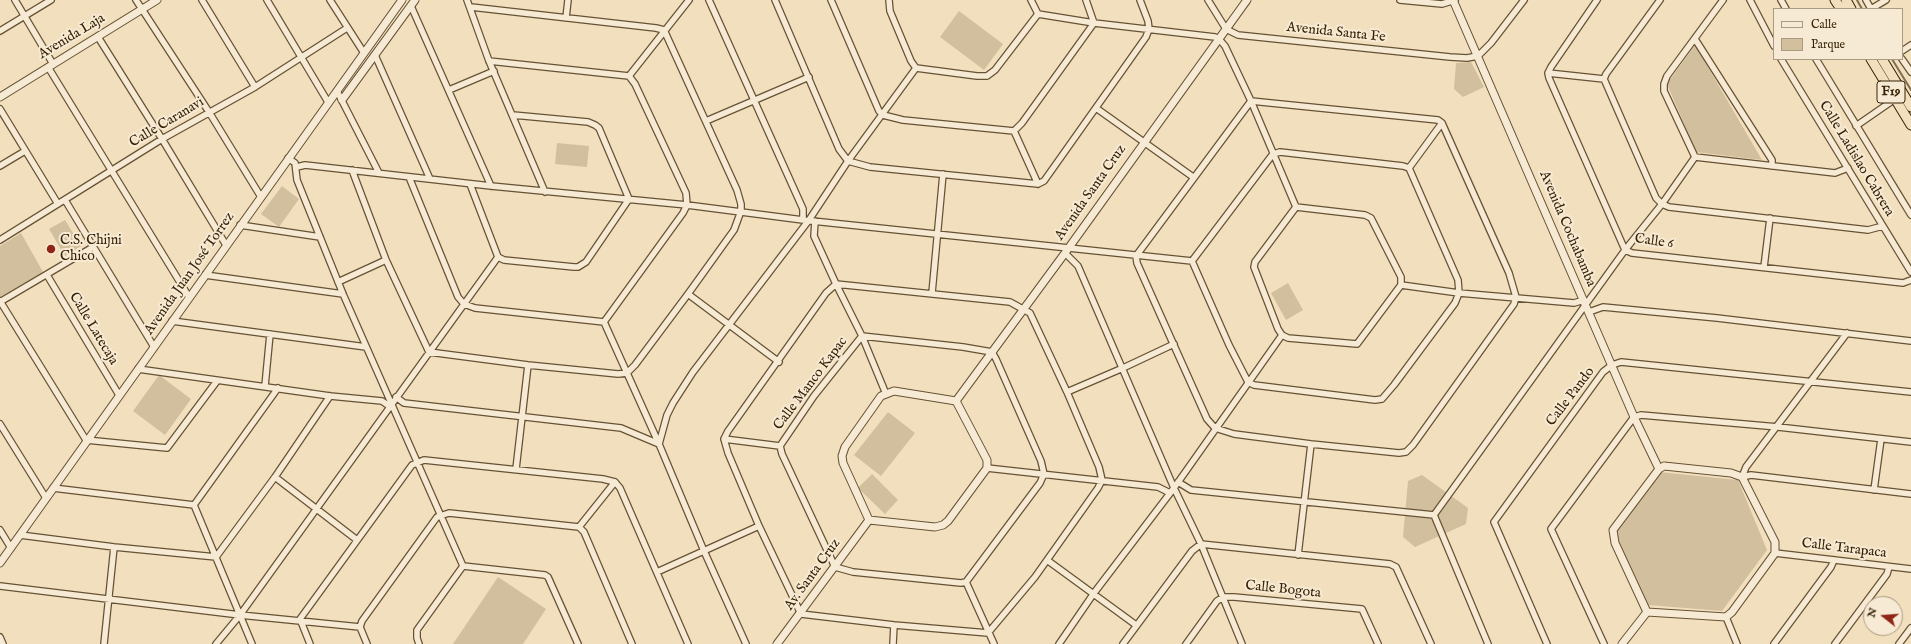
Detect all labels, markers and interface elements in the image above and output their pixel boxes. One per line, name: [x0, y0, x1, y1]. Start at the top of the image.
legend: [1773, 8, 1903, 60]
street label: Avenida Laja: [36, 11, 108, 63]
text: Calle: [1811, 17, 1837, 32]
street label: Avenida Santa Fe: [1286, 19, 1386, 47]
text: Parque: [1811, 37, 1845, 52]
road number: F19: [1877, 81, 1905, 103]
street label: Calle Caranavi: [127, 94, 207, 152]
street label: Calle Ladislao Cabrera: [1815, 98, 1897, 220]
street label: Avenida Santa Cruz: [1052, 142, 1130, 244]
street label: Avenida Cochabamba: [1535, 168, 1599, 290]
street label: Avenida Juan José Torrez: [141, 210, 239, 338]
street label: Calle 6: [1633, 231, 1675, 253]
place label: C.S. Chijni Chico: [60, 233, 122, 266]
marker: C.S. Chijni Chico: [45, 243, 57, 255]
street label: Calle Latecaja: [65, 290, 121, 368]
street label: Calle Manco Kapac: [771, 334, 851, 434]
street label: Calle Pando: [1543, 364, 1599, 430]
street label: Calle Tarapaca: [1801, 535, 1887, 563]
street label: Av. Santa Cruz: [781, 536, 845, 614]
street label: Calle Bogota: [1244, 578, 1322, 602]
north arrow: [1863, 596, 1903, 636]
text: N: [1864, 606, 1881, 619]

